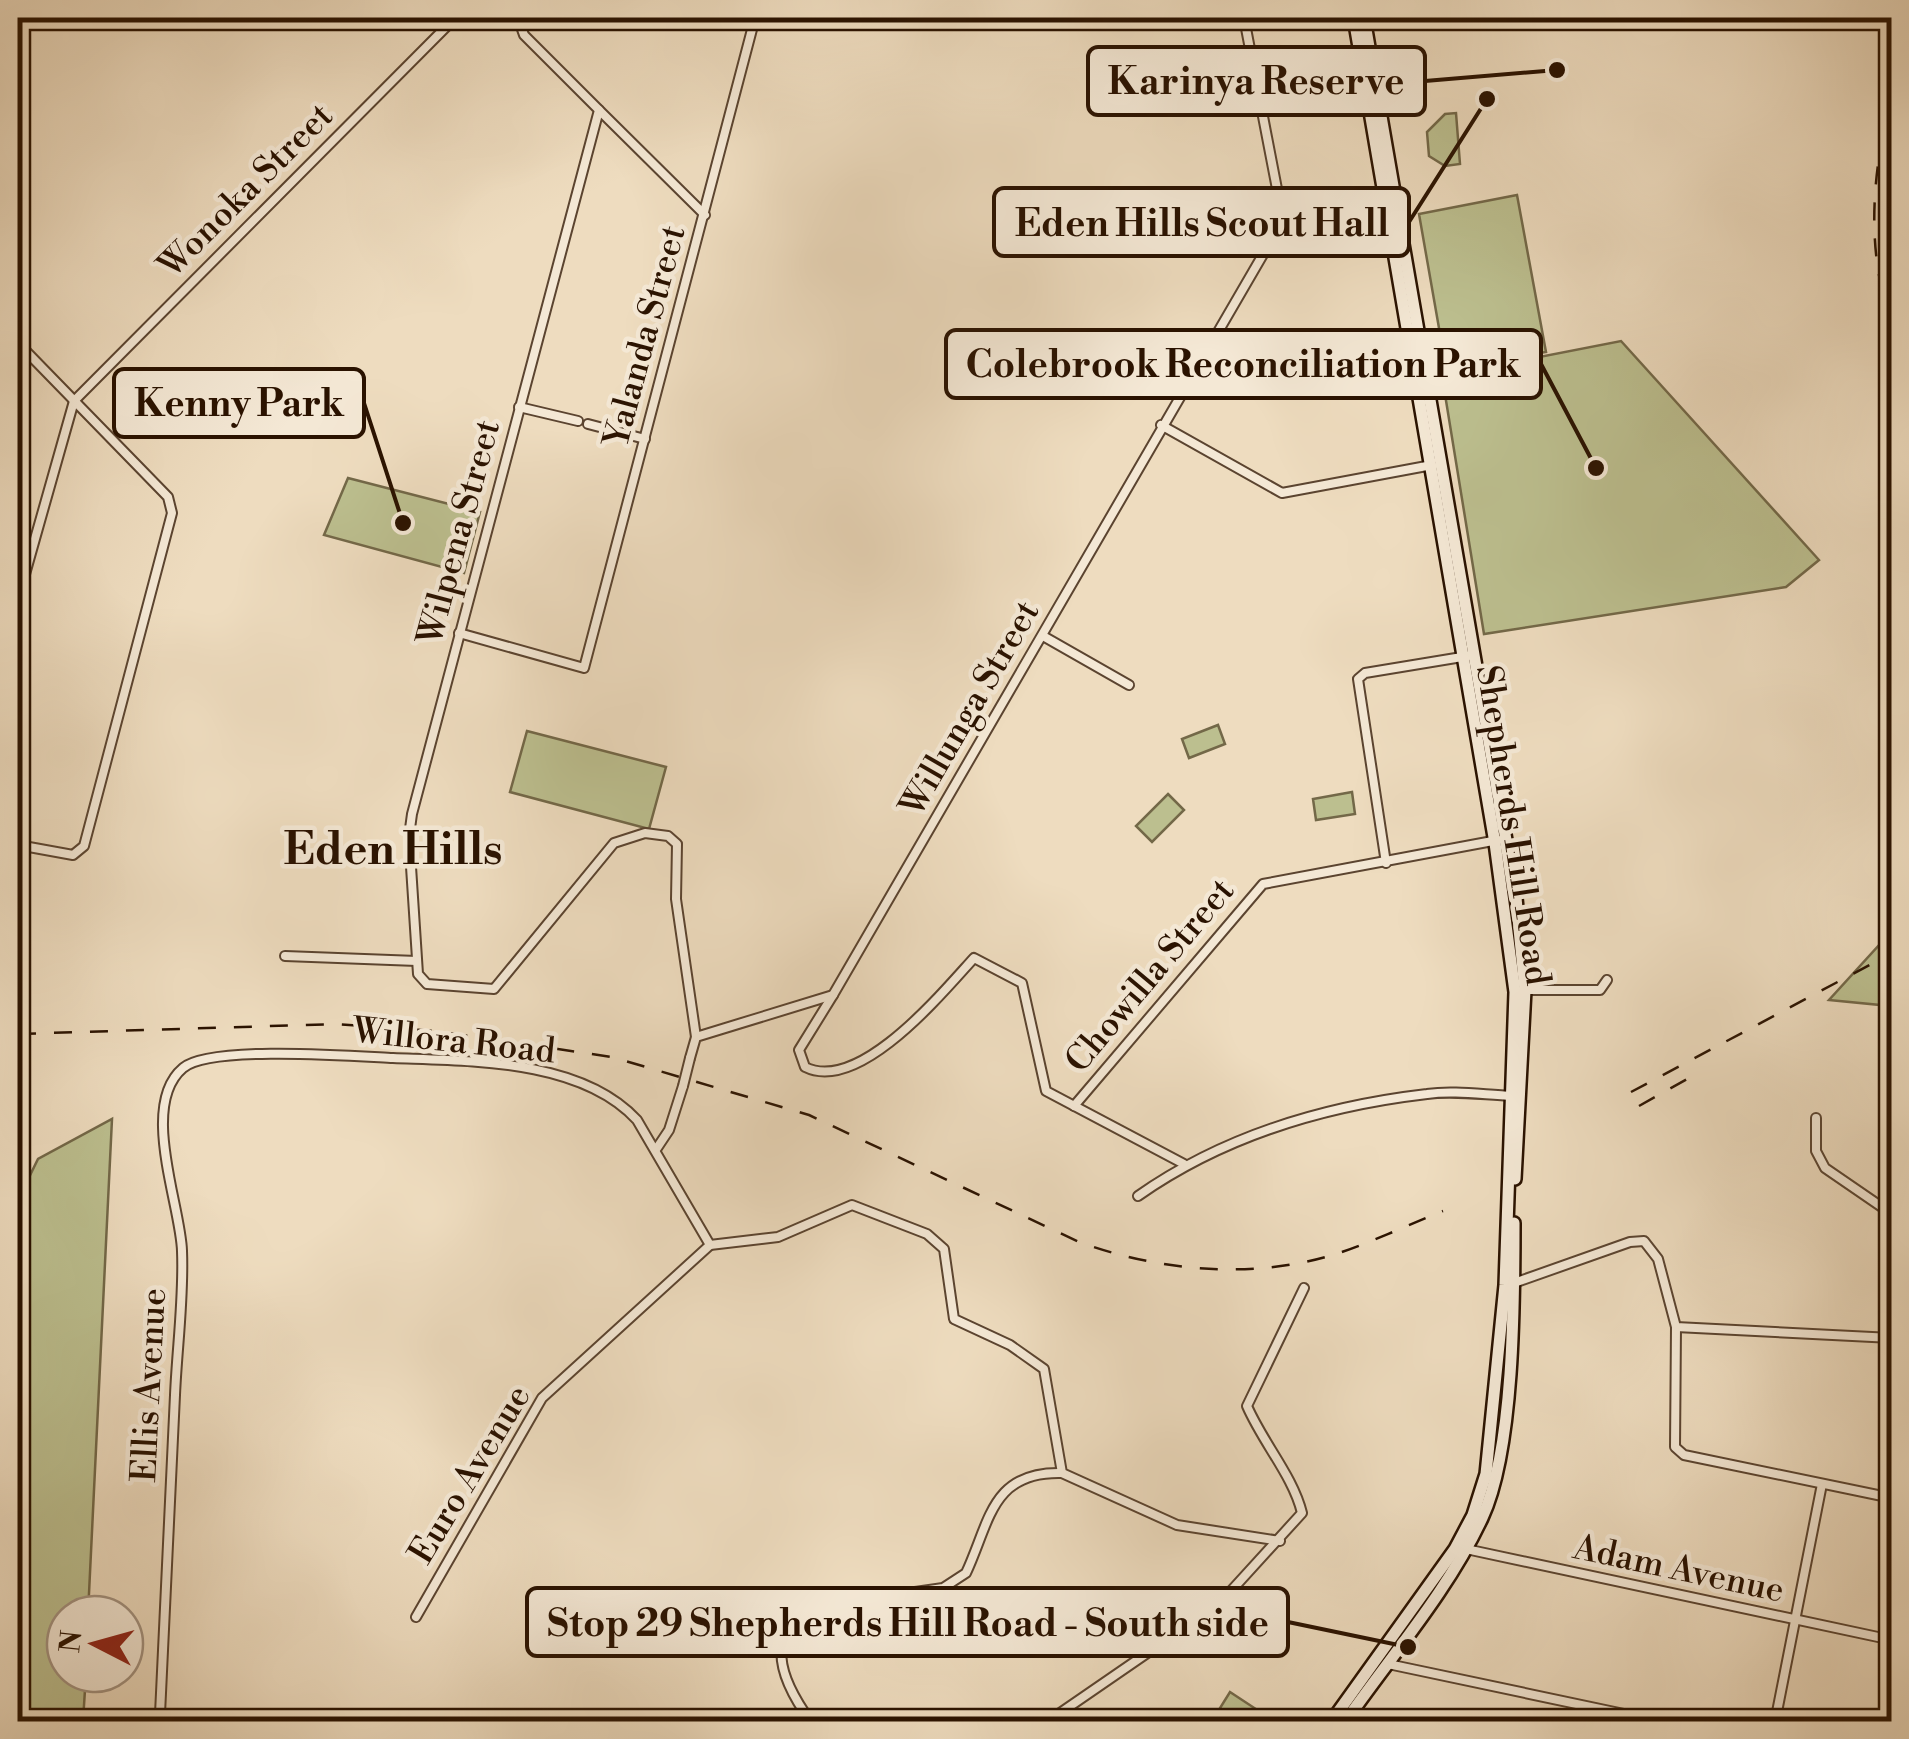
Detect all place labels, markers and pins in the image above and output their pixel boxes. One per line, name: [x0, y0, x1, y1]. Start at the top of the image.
callout: Karinya Reserve: [1088, 47, 1425, 115]
callout: Eden Hills Scout Hall: [994, 188, 1409, 256]
callout: Colebrook Reconciliation Park: [946, 330, 1541, 398]
callout: Kenny Park: [114, 369, 364, 437]
callout: Stop 29 Shepherds Hill Road - South side: [527, 1588, 1288, 1656]

